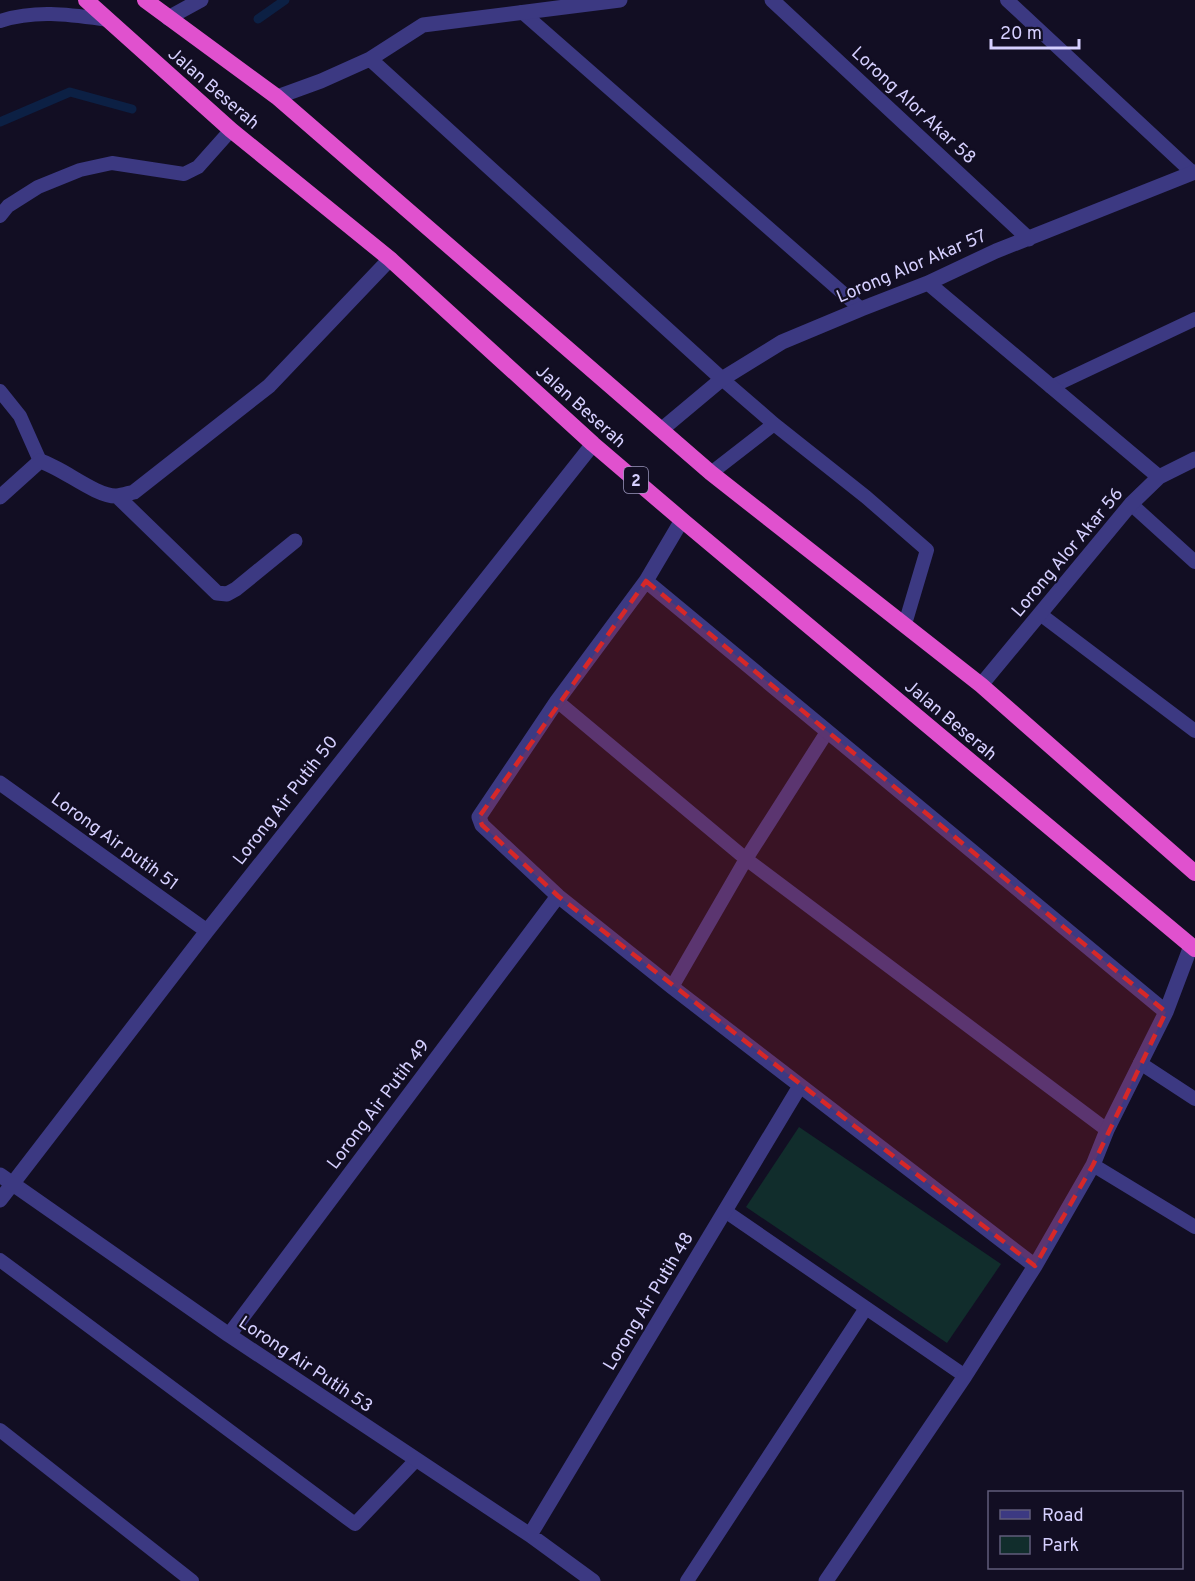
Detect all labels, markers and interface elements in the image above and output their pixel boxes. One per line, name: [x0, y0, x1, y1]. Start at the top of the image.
scale bar: [991, 12, 1080, 50]
text: 20 m: [1000, 23, 1042, 46]
street label: Lorong Alor Akar 58: [846, 42, 980, 170]
street label: Jalan Beserah: [162, 43, 264, 135]
street label: Lorong Alor Akar 57: [833, 225, 990, 309]
street label: Jalan Beserah: [530, 360, 630, 454]
road number: 2: [624, 467, 648, 493]
street label: Lorong Alor Akar 56: [1007, 483, 1129, 622]
street label: Jalan Beserah: [899, 676, 1001, 767]
street label: Lorong Air Putih 50: [229, 732, 344, 870]
street label: Lorong Air putih 51: [46, 788, 182, 896]
street label: Lorong Air Putih 49: [323, 1035, 436, 1174]
street label: Lorong Air Putih 48: [599, 1228, 700, 1375]
street label: Lorong Air Putih 53: [234, 1312, 377, 1419]
legend: [988, 1491, 1183, 1569]
text: Road: [1042, 1505, 1084, 1528]
text: Park: [1042, 1535, 1079, 1558]

